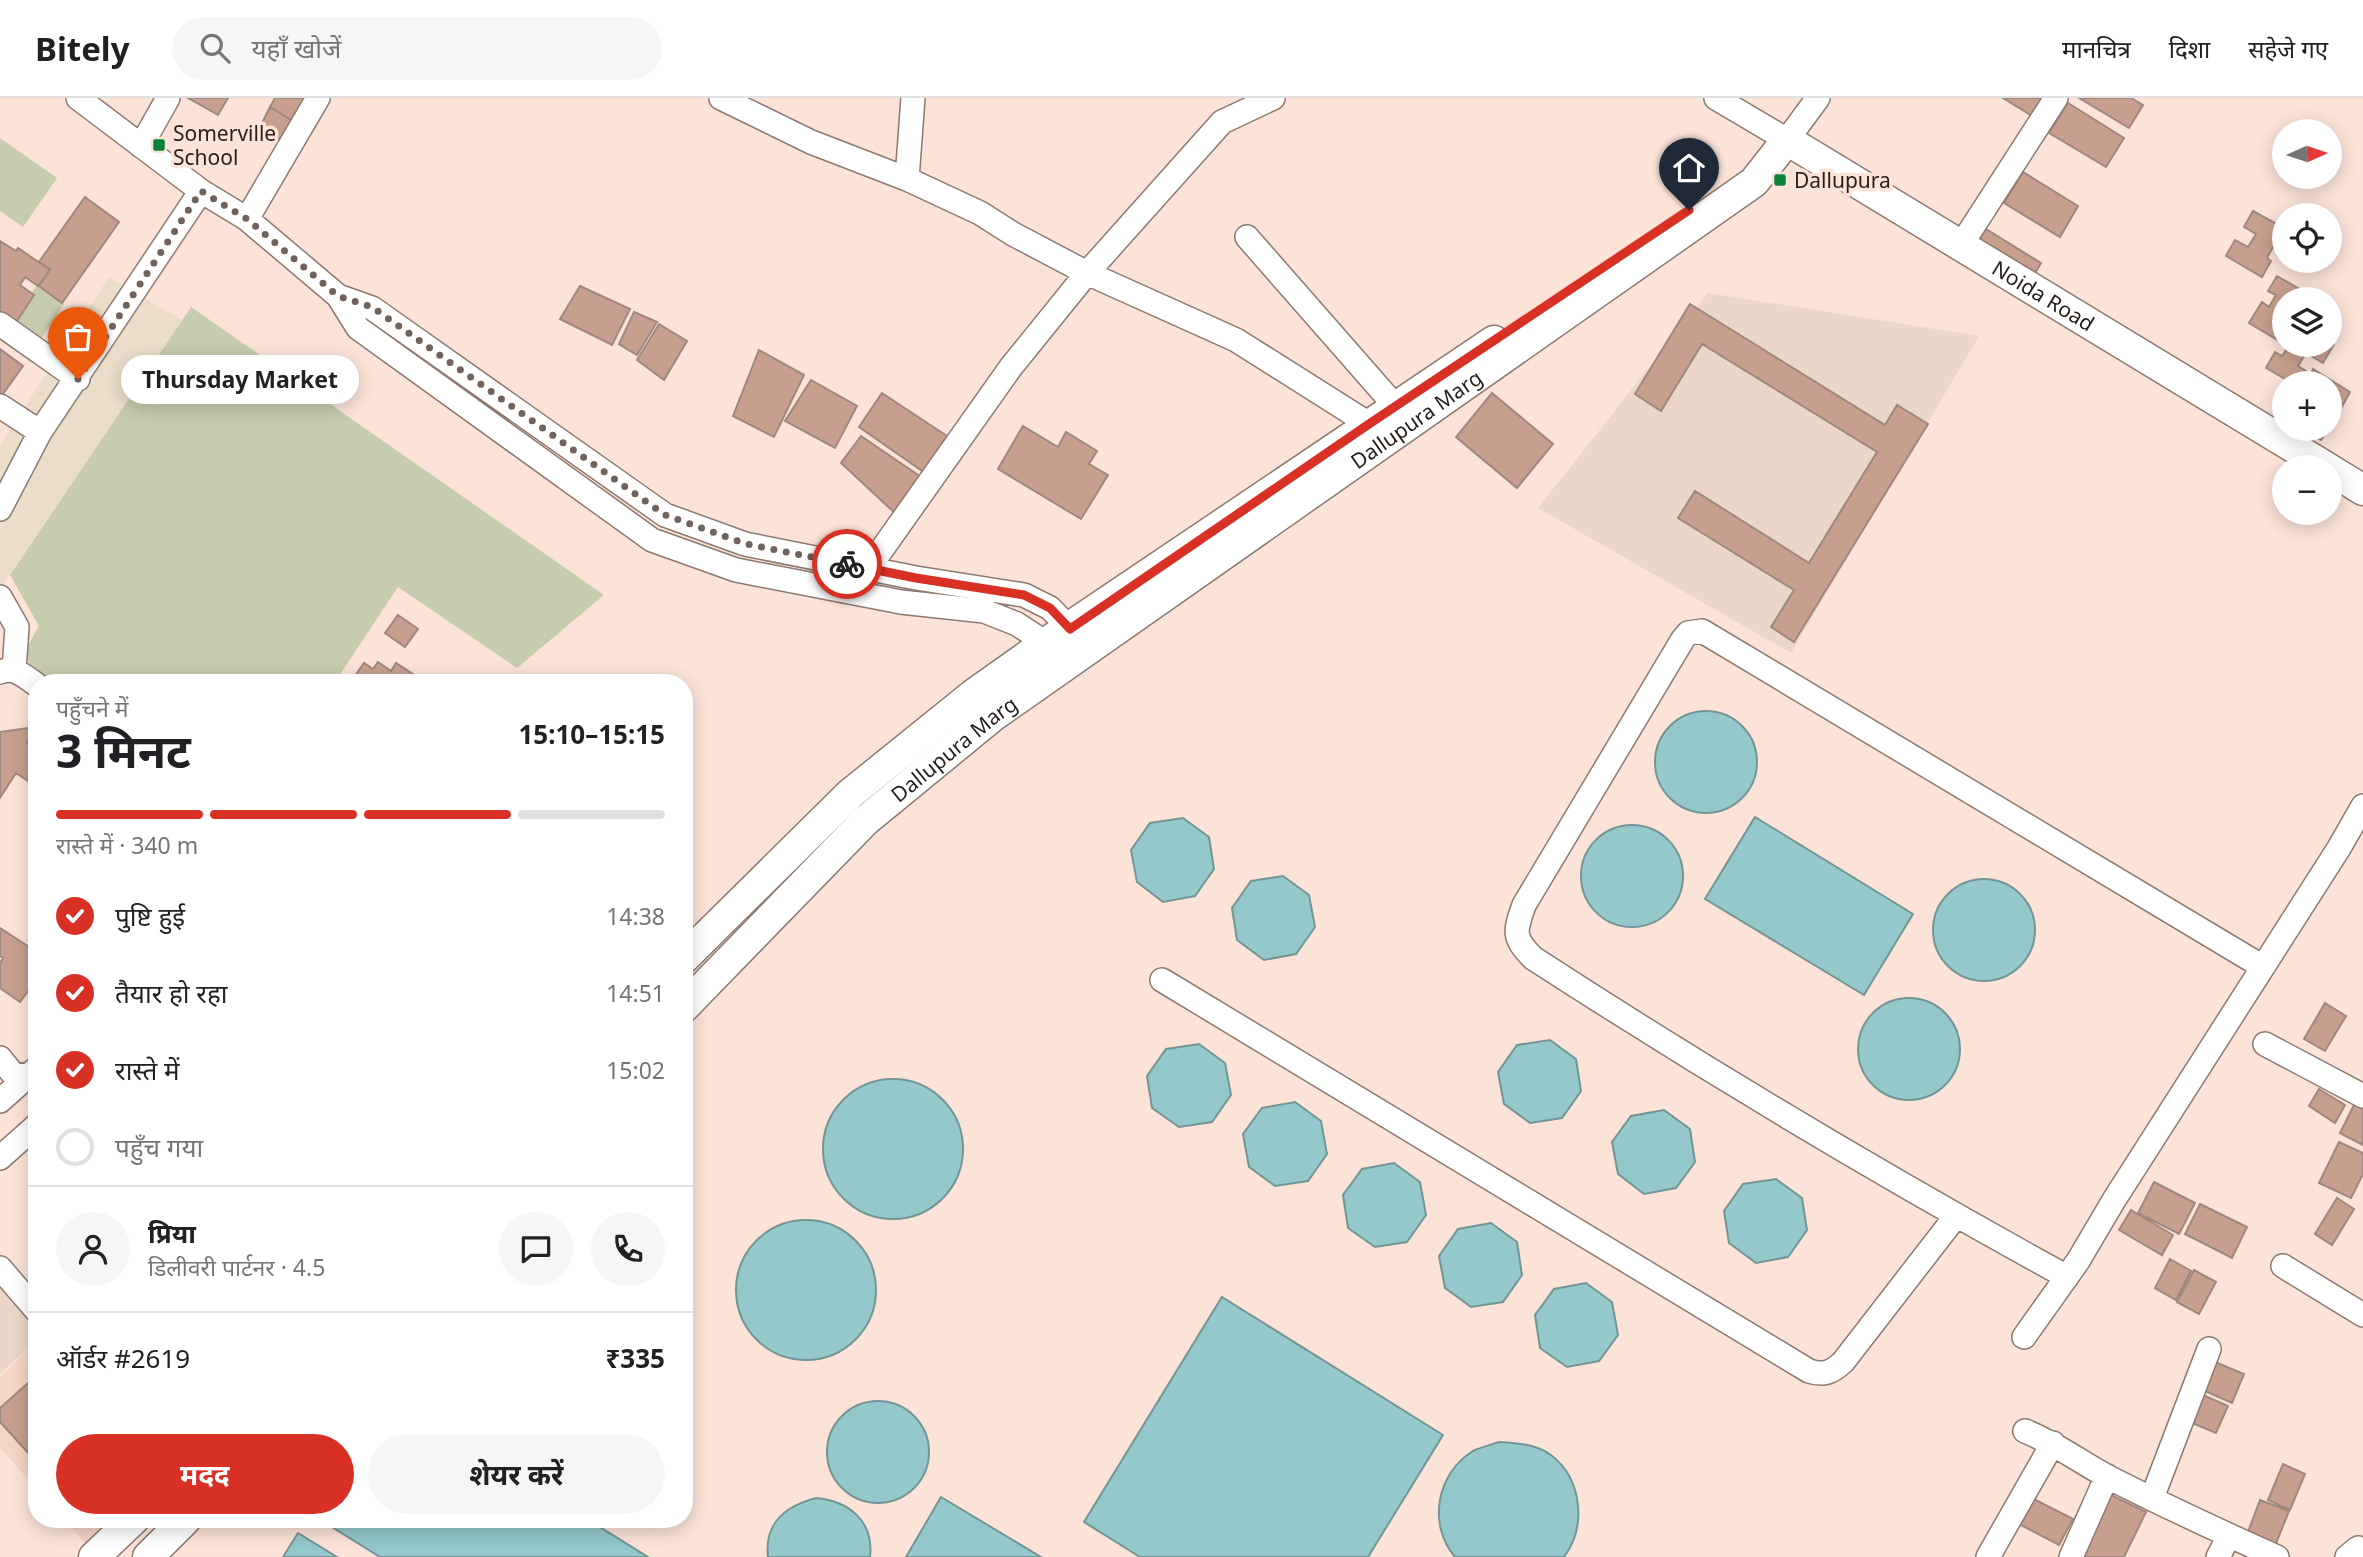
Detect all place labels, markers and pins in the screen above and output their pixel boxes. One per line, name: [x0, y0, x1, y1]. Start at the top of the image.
place label: Somerville School: [173, 119, 276, 171]
marker: Somerville School: [151, 137, 167, 153]
pin: [1659, 138, 1719, 210]
place label: Dallupura: [1794, 166, 1891, 194]
marker: Dallupura: [1772, 172, 1788, 188]
pin: [48, 307, 108, 379]
callout: Thursday Market: [120, 354, 358, 404]

